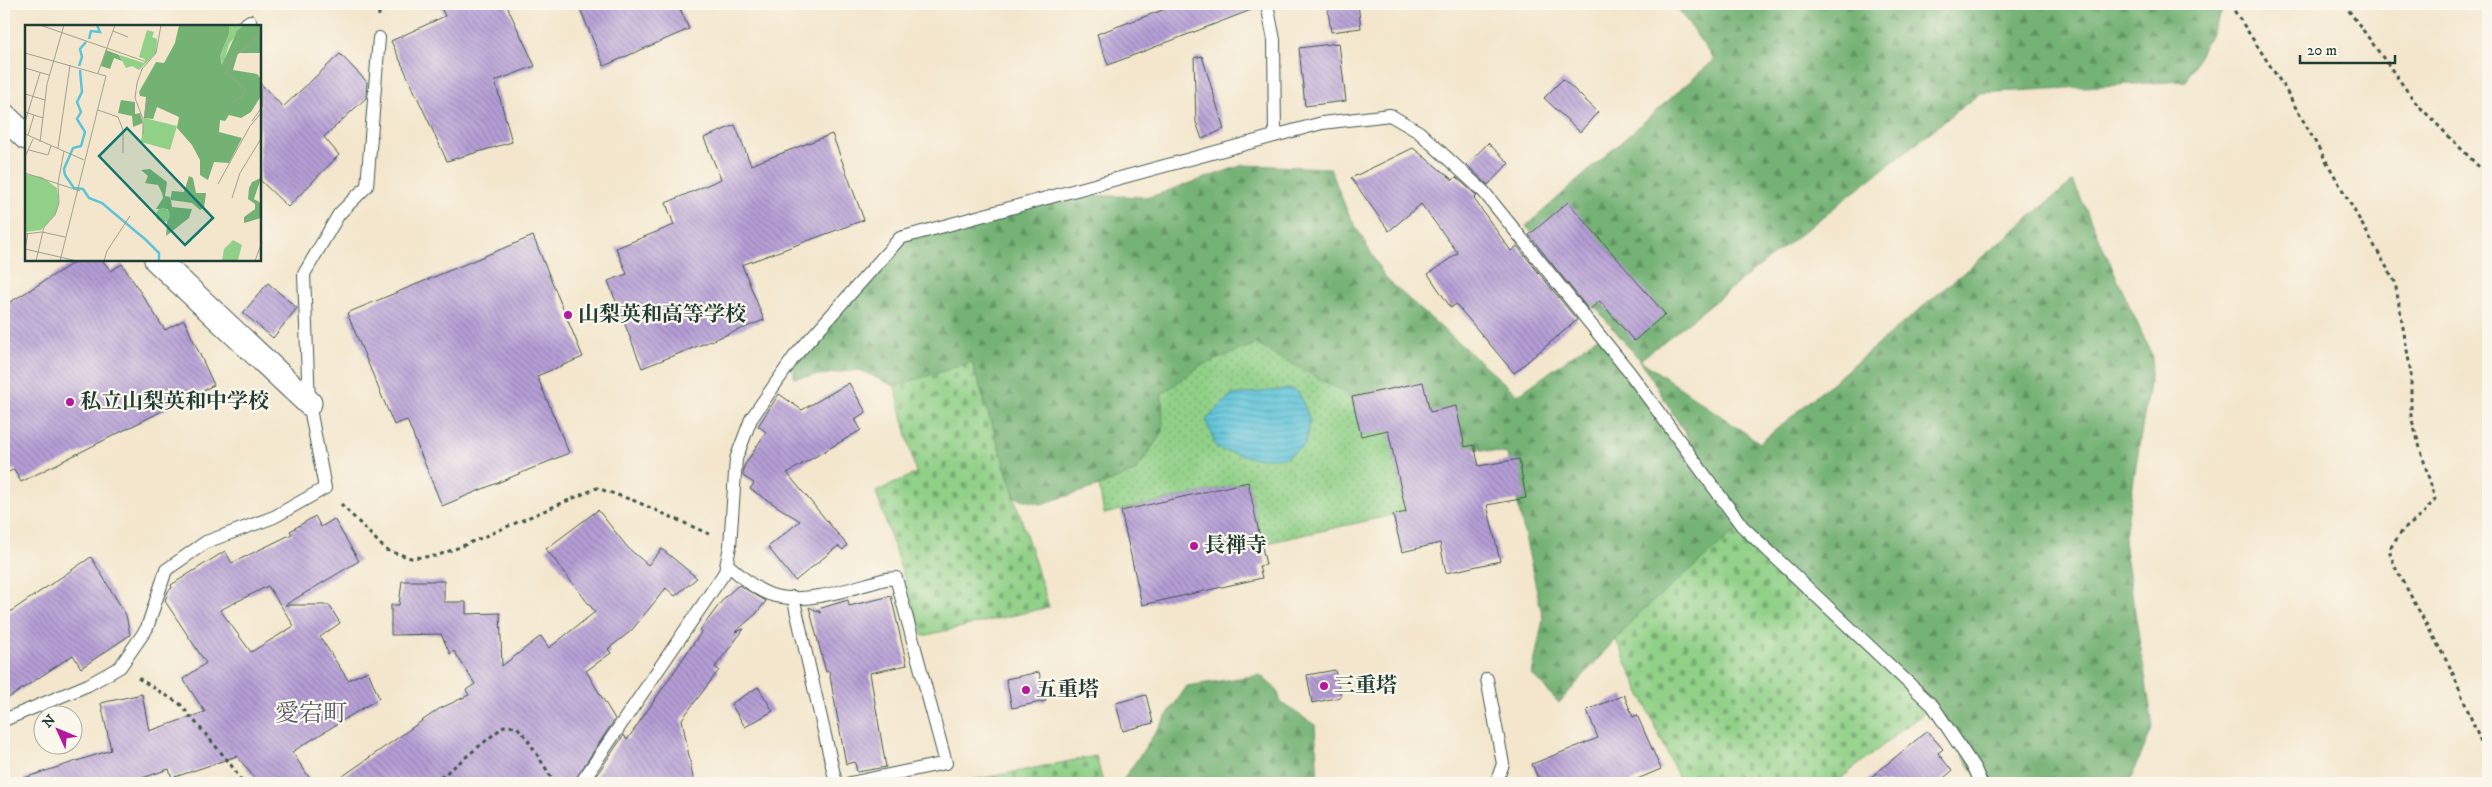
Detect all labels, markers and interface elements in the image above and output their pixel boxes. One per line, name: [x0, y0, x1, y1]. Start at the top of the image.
inset map: [25, 25, 261, 261]
scale bar: [2300, 32, 2394, 64]
text: 20 m: [2307, 41, 2337, 60]
place label: 山梨英和高等学校: [578, 302, 746, 328]
marker: 山梨英和高等学校: [562, 309, 574, 321]
place label: 私立山梨英和中学校: [80, 389, 269, 415]
marker: 私立山梨英和中学校: [64, 396, 76, 408]
place label: 長禅寺: [1204, 533, 1267, 559]
marker: 長禅寺: [1188, 540, 1200, 552]
place label: 三重塔: [1334, 673, 1397, 699]
place label: 五重塔: [1036, 677, 1099, 703]
marker: 三重塔: [1318, 680, 1330, 692]
marker: 五重塔: [1020, 684, 1032, 696]
district label: 愛宕町: [275, 699, 347, 729]
north arrow: [32, 704, 82, 754]
text: N: [39, 711, 60, 732]

